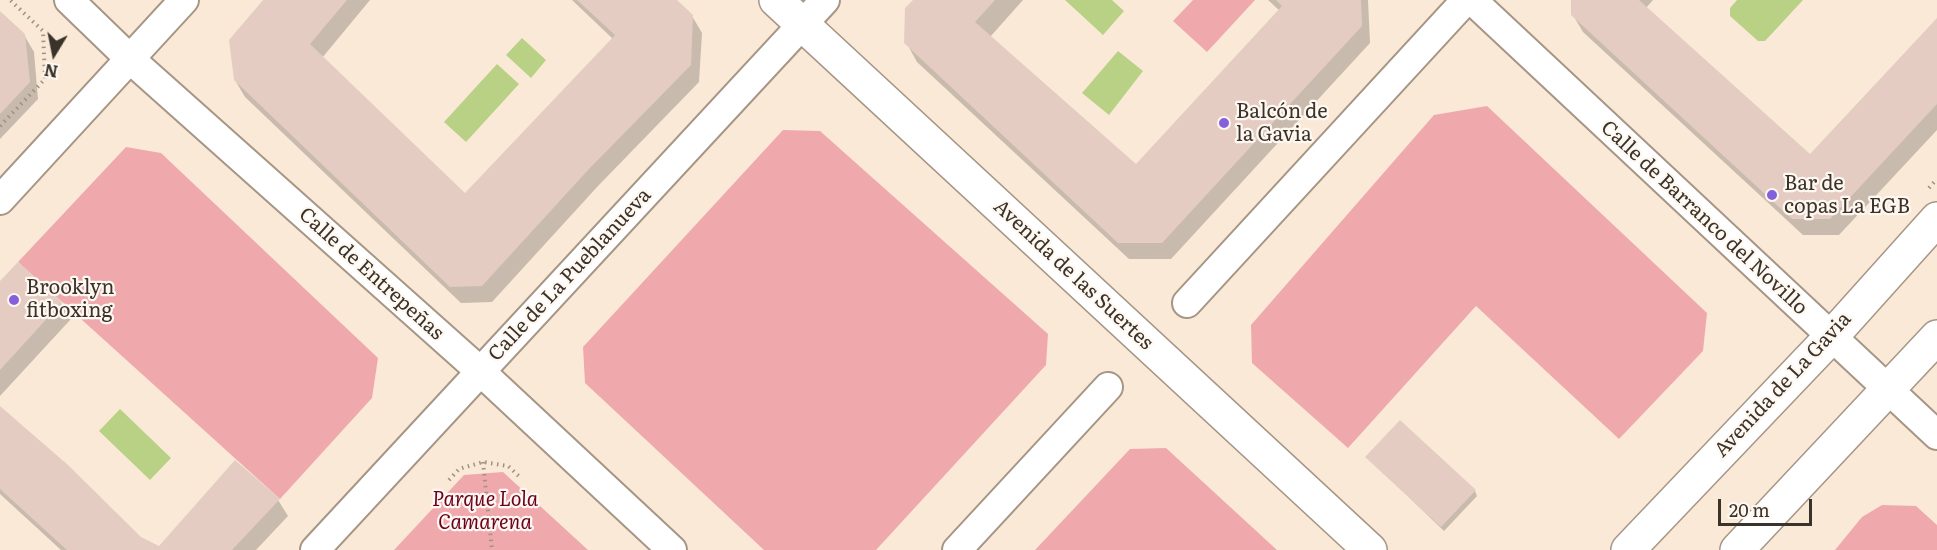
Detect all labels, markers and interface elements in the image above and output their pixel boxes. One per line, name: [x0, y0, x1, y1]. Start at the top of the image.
north arrow: [24, 24, 84, 84]
text: N: [42, 59, 60, 85]
place label: Balcón de la Gavia: [1236, 100, 1328, 147]
marker: Balcón de la Gavia: [1217, 116, 1231, 130]
street label: Calle de Barranco del Novillo: [1596, 116, 1812, 320]
place label: Bar de copas La EGB: [1784, 172, 1910, 219]
street label: Calle de La Pueblanueva: [484, 184, 656, 366]
marker: Bar de copas La EGB: [1765, 188, 1779, 202]
street label: Avenida de las Suertes: [988, 195, 1158, 355]
street label: Calle de Entrepeñas: [294, 203, 448, 345]
place label: Brooklyn fitboxing: [26, 276, 115, 323]
marker: Brooklyn fitboxing: [7, 293, 21, 307]
street label: Avenida de La Gavia: [1710, 307, 1856, 463]
scale bar: [1721, 487, 1816, 525]
park label: Parque Lola Camarena: [432, 488, 538, 535]
text: 20 m: [1729, 496, 1770, 523]

